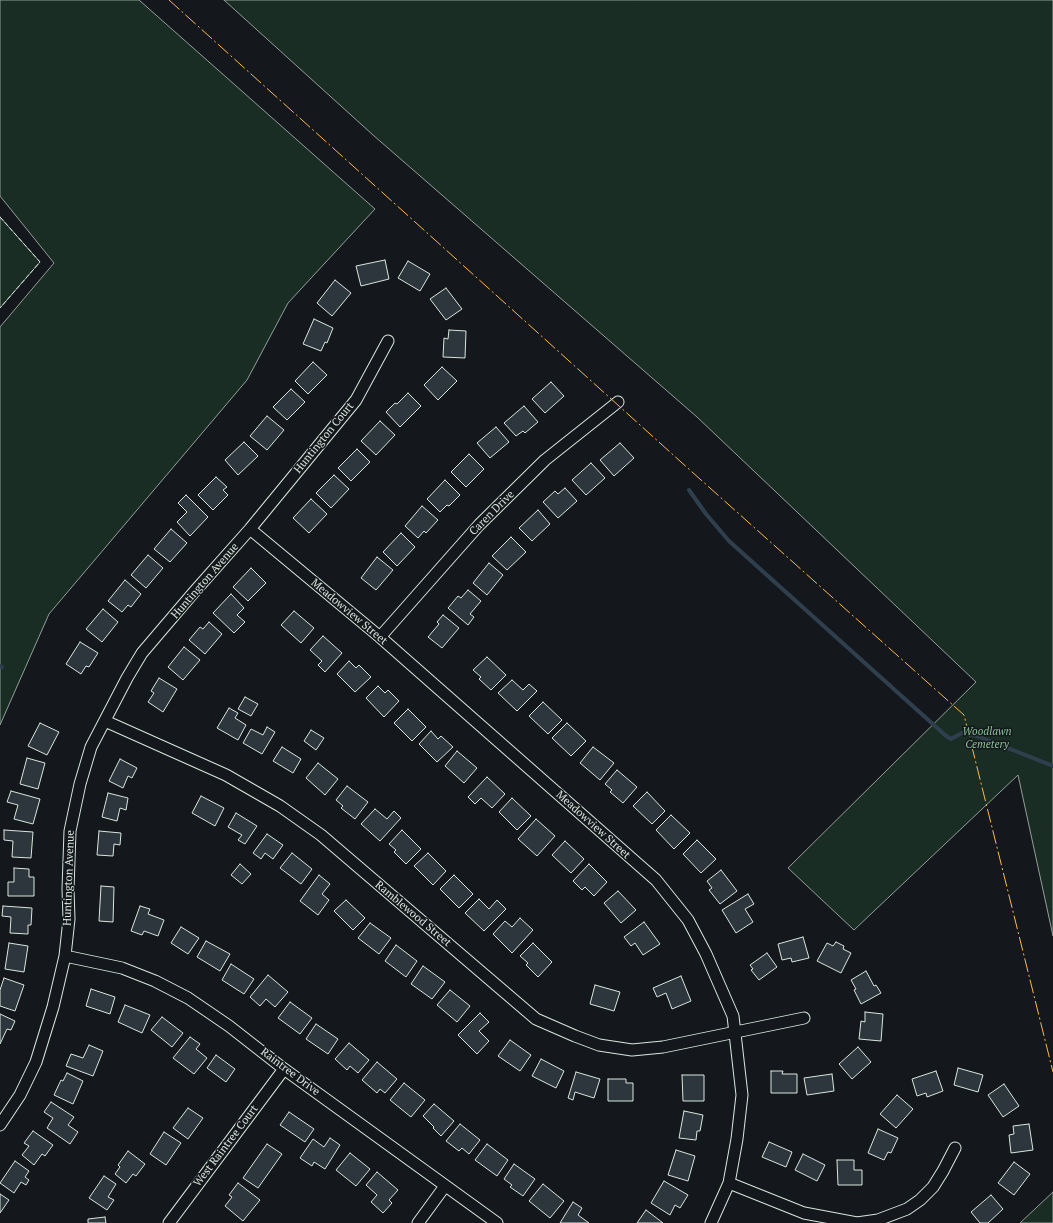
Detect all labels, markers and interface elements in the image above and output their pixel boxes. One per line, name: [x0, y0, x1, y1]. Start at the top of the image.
street label: Huntington Court: [291, 400, 357, 476]
street label: Caren Drive: [467, 488, 517, 538]
street label: Huntington Avenue: [169, 540, 241, 622]
street label: Meadowview Street: [308, 576, 390, 648]
park label: Woodlawn Cemetery: [962, 725, 1012, 751]
street label: Meadowview Street: [553, 788, 633, 862]
street label: Huntington Avenue: [61, 830, 77, 926]
street label: Ramblewood Street: [372, 878, 454, 950]
street label: Raintree Drive: [258, 1045, 322, 1099]
street label: West Raintree Court: [191, 1103, 261, 1189]

